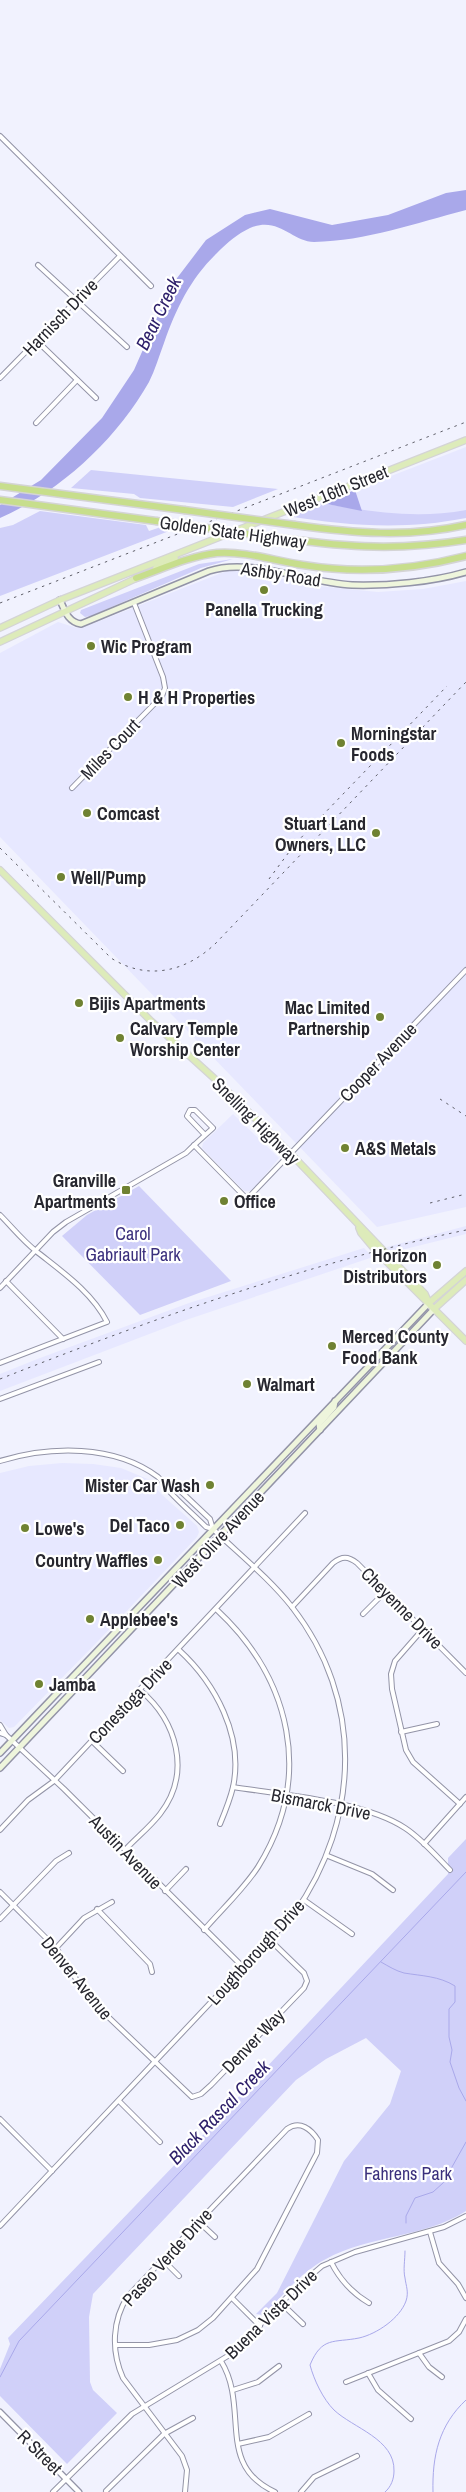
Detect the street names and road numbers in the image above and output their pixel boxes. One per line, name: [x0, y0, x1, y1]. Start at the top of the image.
street label: Harnisch Drive: [17, 273, 103, 361]
street label: West 16th Street: [280, 459, 392, 523]
street label: Golden State Highway: [158, 509, 308, 555]
street label: Ashby Road: [238, 555, 323, 593]
street label: Miles Court: [75, 713, 145, 785]
street label: Cooper Avenue: [334, 1017, 422, 1107]
street label: Snelling Highway: [207, 1072, 306, 1171]
street label: West Olive Avenue: [166, 1485, 270, 1593]
street label: Cheyenne Drive: [355, 1561, 449, 1655]
street label: Conestoga Drive: [83, 1652, 177, 1750]
street label: Bismarck Drive: [269, 1782, 373, 1826]
street label: Austin Avenue: [83, 1808, 168, 1895]
street label: Loughborough Drive: [202, 1894, 310, 2010]
street label: Denver Avenue: [36, 1931, 118, 2025]
street label: Denver Way: [216, 2003, 290, 2079]
street label: Paseo Verde Drive: [116, 2203, 218, 2311]
street label: Buena Vista Drive: [219, 2263, 323, 2365]
street label: R Street: [12, 2424, 68, 2480]

